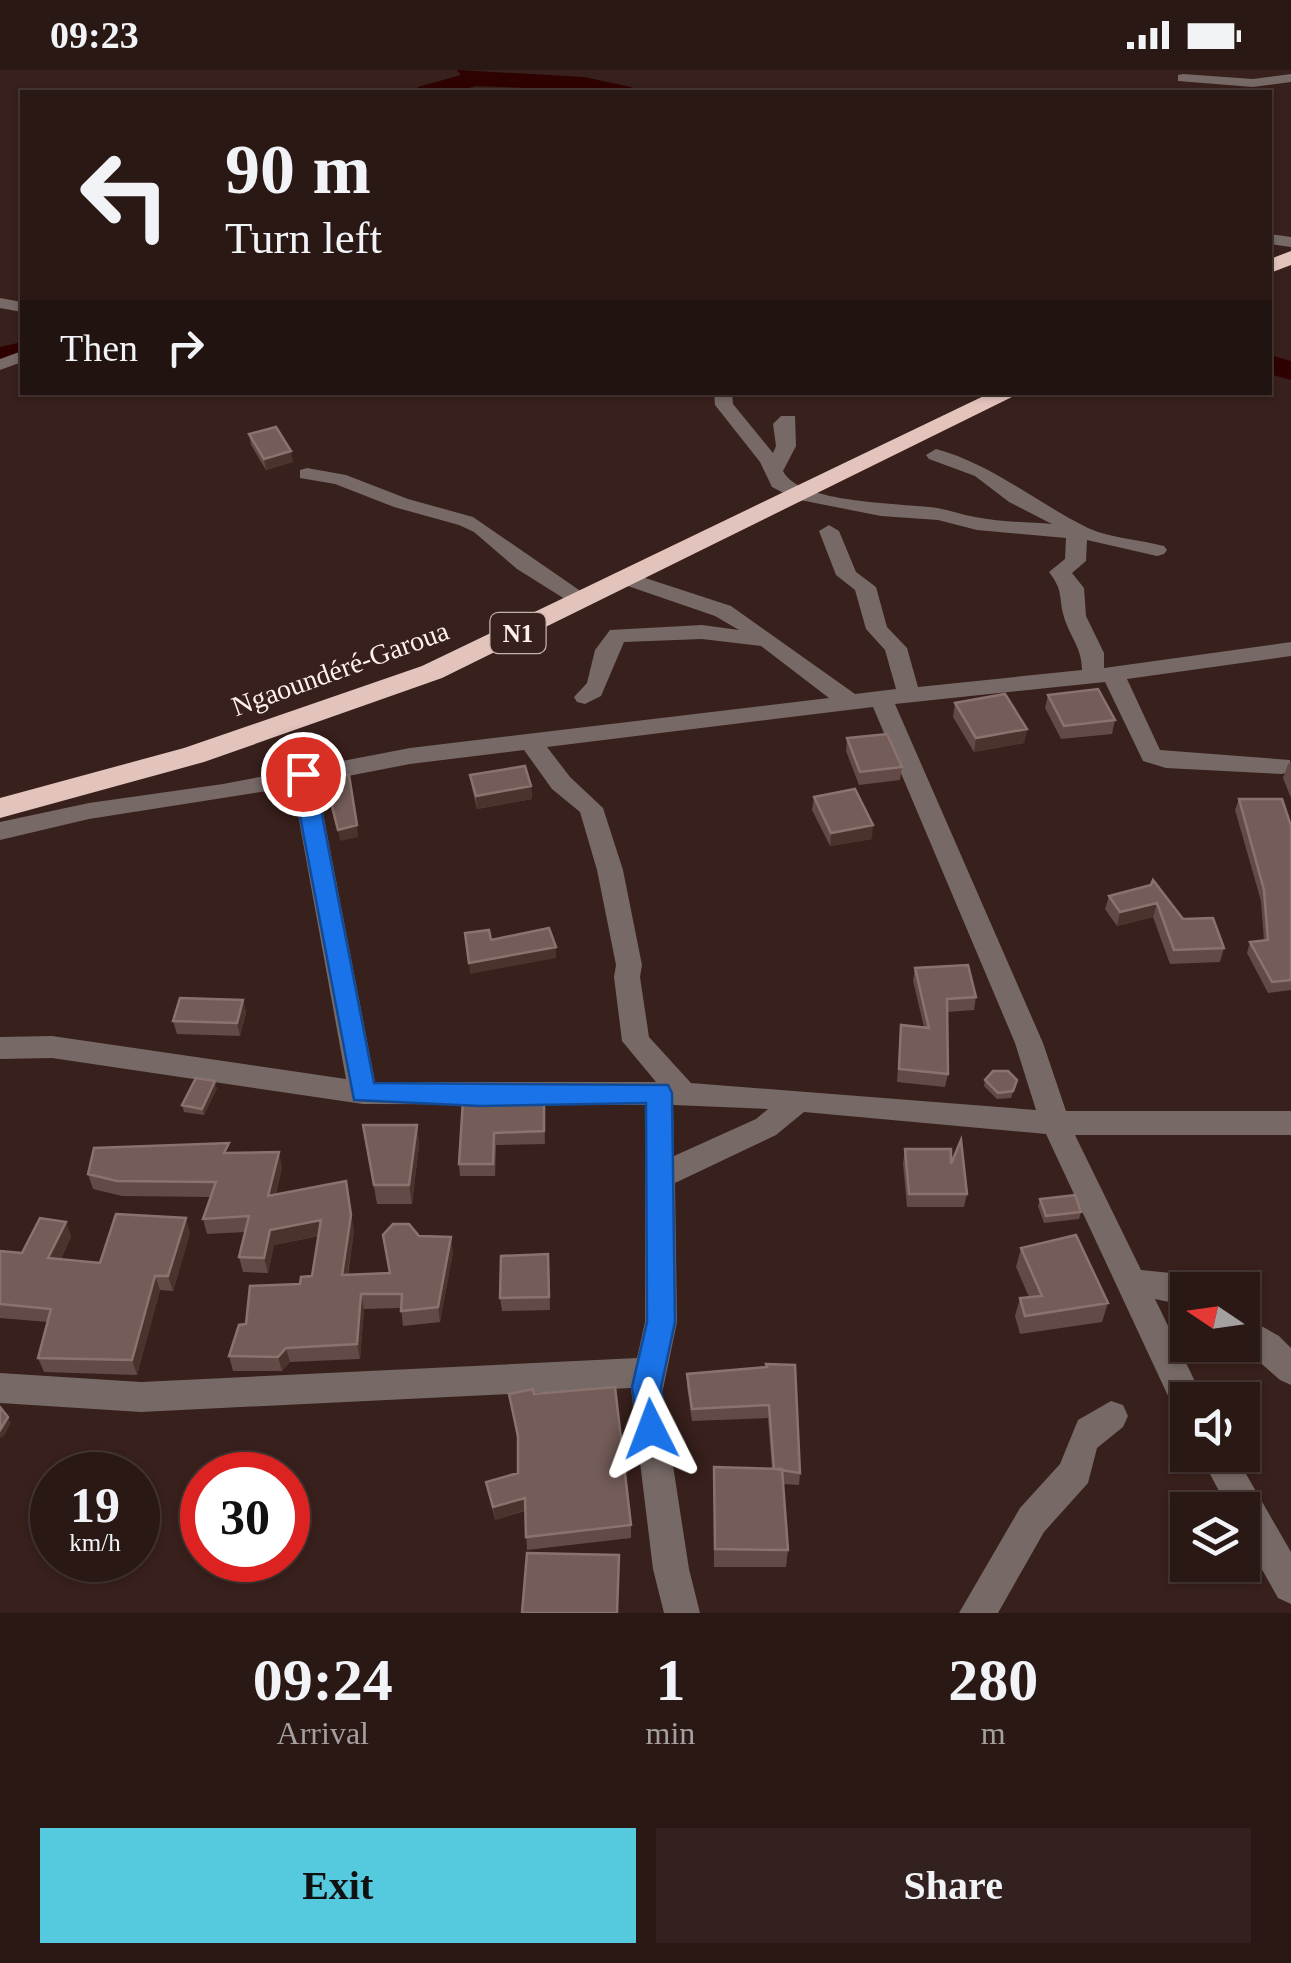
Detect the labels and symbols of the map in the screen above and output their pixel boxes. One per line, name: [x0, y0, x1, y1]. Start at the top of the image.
road number: N1: [490, 613, 546, 653]
street label: Ngaoundéré-Garoua: [227, 615, 453, 722]
pin: [261, 732, 346, 817]
north arrow: [1170, 1272, 1260, 1362]
position arrow: [599, 1377, 703, 1481]
speed limit sign: 30: [180, 1452, 310, 1582]

